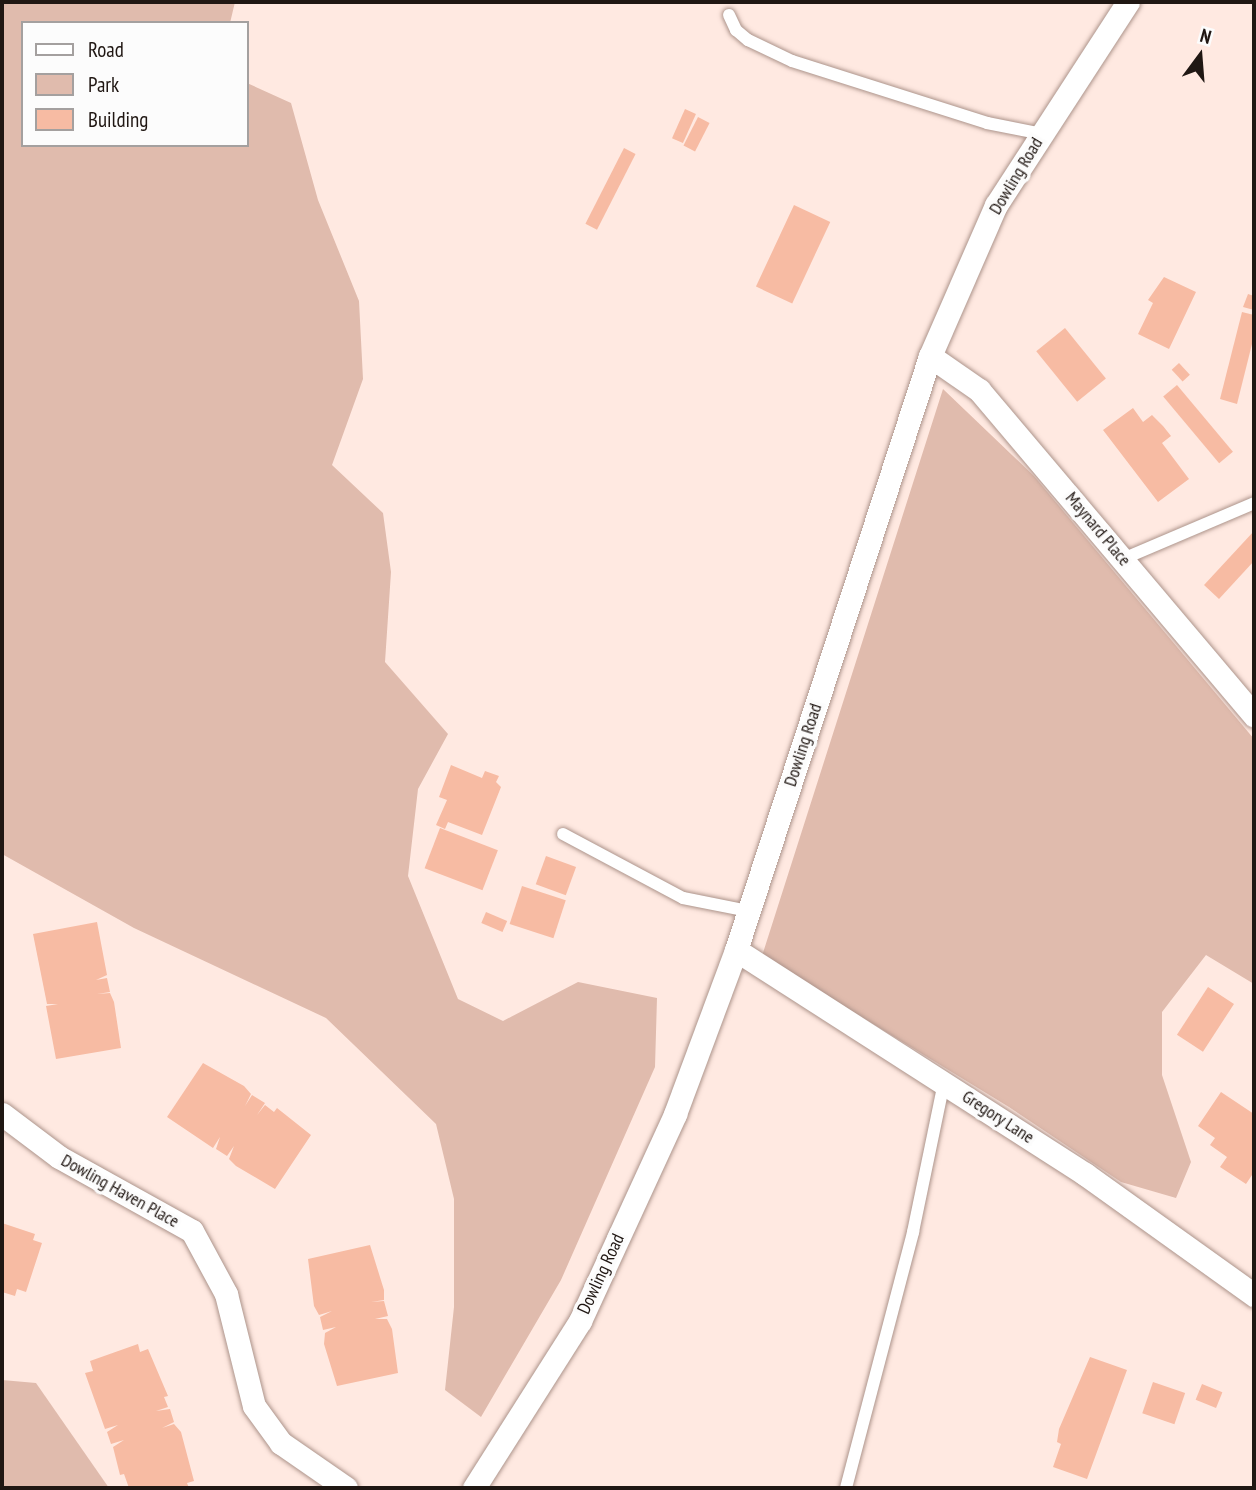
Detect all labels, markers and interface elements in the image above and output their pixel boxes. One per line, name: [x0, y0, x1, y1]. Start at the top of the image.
legend: [21, 21, 248, 147]
north arrow: [1165, 21, 1235, 91]
text: N: [1198, 23, 1214, 49]
text: Road: [88, 36, 124, 63]
text: Park: [88, 71, 119, 98]
text: Building: [88, 106, 148, 133]
street label: Dowling Road: [985, 134, 1047, 218]
street label: Maynard Place: [1061, 488, 1135, 570]
street label: Dowling Road: [779, 701, 827, 789]
street label: Gregory Lane: [958, 1086, 1038, 1148]
street label: Dowling Haven Place: [57, 1150, 183, 1232]
street label: Dowling Road: [573, 1230, 629, 1318]

